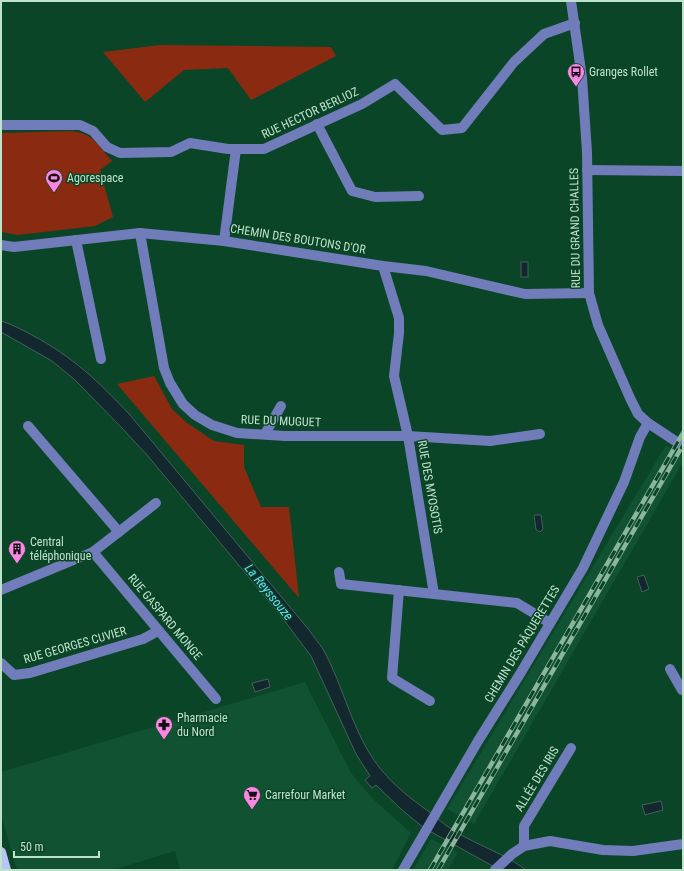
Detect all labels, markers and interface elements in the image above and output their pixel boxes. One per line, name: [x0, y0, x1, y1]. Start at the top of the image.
bus stop icon: Granges Rollet: [566, 62, 586, 87]
place label: Granges Rollet: [589, 65, 658, 79]
street label: RUE HECTOR BERLIOZ: [259, 84, 361, 142]
sports icon: Agorespace: [44, 168, 64, 193]
street label: RUE DU GRAND CHALLES: [567, 168, 583, 288]
place label: Agorespace: [67, 171, 124, 185]
street label: CHEMIN DES BOUTONS D'OR: [229, 221, 367, 257]
street label: RUE DU MUGUET: [241, 413, 321, 429]
street label: RUE DES MYOSOTIS: [415, 439, 445, 535]
place label: Central téléphonique: [30, 535, 92, 563]
building icon: Central téléphonique: [7, 539, 27, 564]
water label: La Reyssouze: [242, 561, 296, 623]
street label: RUE GASPARD MONGE: [125, 571, 205, 663]
street label: CHEMIN DES PÂQUERETTES: [481, 582, 563, 705]
street label: RUE GEORGES CUVIER: [22, 623, 129, 666]
place label: Pharmacie du Nord: [177, 711, 228, 739]
pharmacy icon: Pharmacie du Nord: [154, 715, 174, 740]
street label: ALLÉE DES IRIS: [511, 743, 562, 814]
supermarket icon: Carrefour Market: [242, 785, 262, 810]
place label: Carrefour Market: [265, 788, 346, 802]
scale bar: [14, 833, 99, 859]
text: 50 m: [20, 840, 44, 854]

